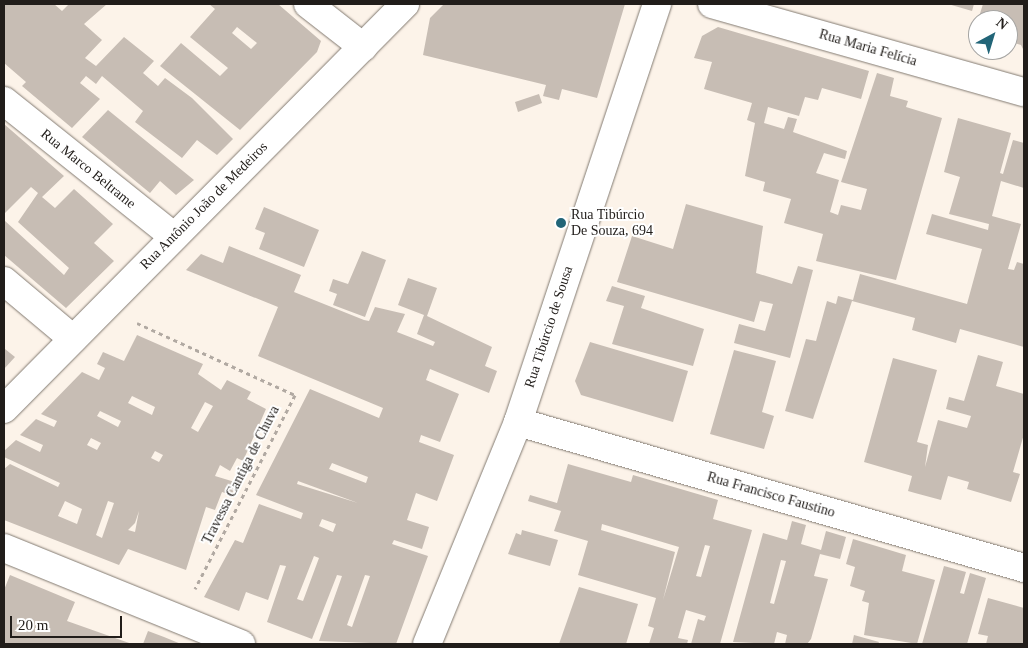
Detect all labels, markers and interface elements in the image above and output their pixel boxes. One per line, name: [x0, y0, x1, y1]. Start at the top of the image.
north arrow: [968, 10, 1018, 60]
text: N: [993, 15, 1011, 33]
street label: Rua Maria Felícia: [817, 26, 919, 70]
street label: Rua Marco Beltrame: [37, 126, 139, 212]
street label: Rua Antônio João de Medeiros: [136, 138, 272, 274]
place label: Rua Tibúrcio De Souza, 694: [571, 207, 653, 240]
marker: Rua Tibúrcio De Souza, 694: [555, 217, 567, 229]
street label: Rua Tibúrcio de Sousa: [521, 264, 577, 390]
street label: Travessa Cantiga de Chuva: [199, 403, 283, 547]
street label: Rua Francisco Faustino: [705, 469, 837, 521]
scale bar: [12, 606, 125, 638]
text: 20 m: [18, 617, 48, 633]

